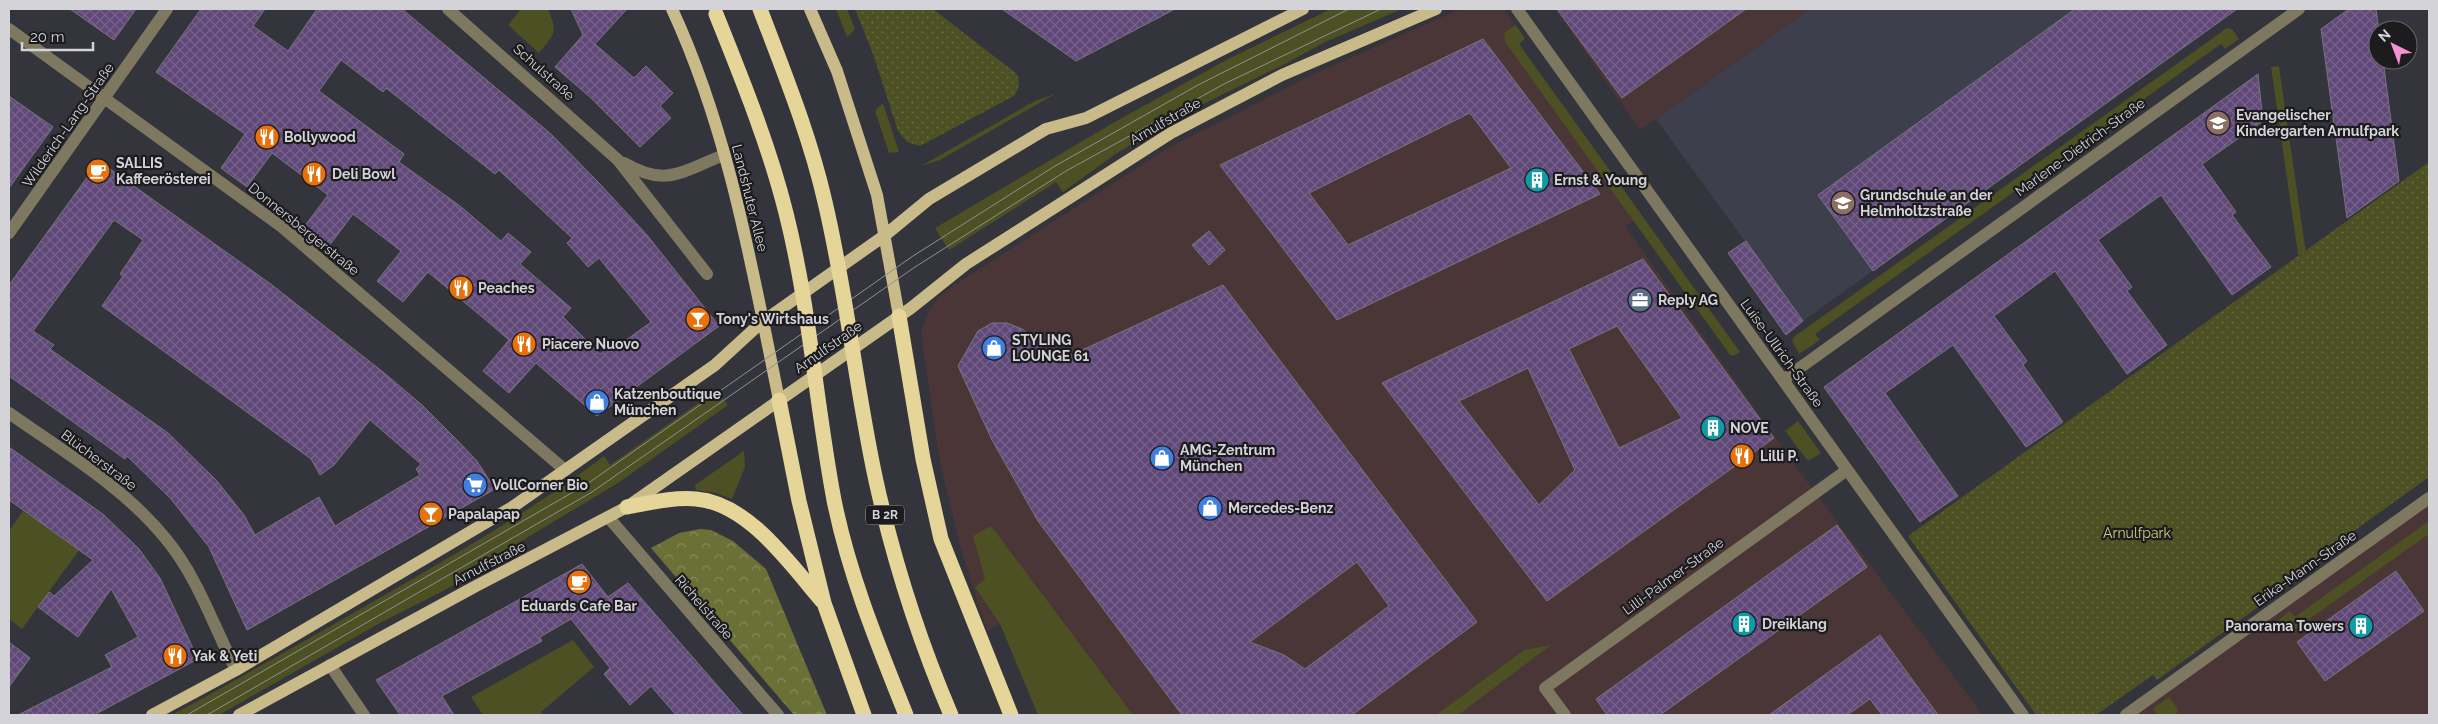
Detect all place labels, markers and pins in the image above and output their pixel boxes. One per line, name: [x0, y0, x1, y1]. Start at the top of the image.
place label: Evangelischer Kindergarten Arnulfpark: [2236, 107, 2399, 139]
school or university icon: Evangelischer Kindergarten Arnulfpark: [2205, 110, 2231, 136]
restaurant icon: Bollywood: [254, 124, 280, 150]
place label: Bollywood: [284, 129, 356, 145]
place label: SALLIS Kaffeerösterei: [116, 155, 211, 187]
cafe icon: SALLIS Kaffeerösterei: [85, 158, 111, 184]
restaurant icon: Deli Bowl: [301, 161, 327, 187]
place label: Deli Bowl: [332, 166, 396, 182]
building icon: Ernst & Young: [1524, 167, 1550, 193]
place label: Ernst & Young: [1554, 172, 1647, 188]
place label: Grundschule an der Helmholtzstraße: [1860, 187, 1993, 219]
school or university icon: Grundschule an der Helmholtzstraße: [1830, 190, 1856, 216]
restaurant icon: Peaches: [448, 275, 474, 301]
place label: Peaches: [478, 280, 535, 296]
office icon: Reply AG: [1627, 287, 1653, 313]
place label: Reply AG: [1658, 292, 1718, 308]
bar icon: Tony's Wirtshaus: [685, 306, 711, 332]
place label: Tony's Wirtshaus: [716, 311, 829, 327]
restaurant icon: Piacere Nuovo: [511, 331, 537, 357]
place label: STYLING LOUNGE 61: [1012, 332, 1089, 364]
shop icon: STYLING LOUNGE 61: [981, 335, 1007, 361]
place label: Piacere Nuovo: [542, 336, 640, 352]
place label: Katzenboutique München: [614, 386, 722, 418]
shop icon: Katzenboutique München: [584, 389, 610, 415]
building icon: NOVE: [1700, 415, 1726, 441]
place label: NOVE: [1730, 420, 1769, 436]
place label: AMG-Zentrum München: [1180, 442, 1275, 474]
restaurant icon: Lilli P.: [1729, 443, 1755, 469]
shop icon: AMG-Zentrum München: [1149, 445, 1175, 471]
place label: Lilli P.: [1760, 448, 1798, 464]
supermarket icon: VollCorner Bio: [462, 472, 488, 498]
place label: VollCorner Bio: [492, 477, 588, 493]
shop icon: Mercedes-Benz: [1197, 495, 1223, 521]
place label: Mercedes-Benz: [1228, 500, 1333, 516]
bar icon: Papalapap: [418, 501, 444, 527]
place label: Papalapap: [448, 506, 520, 522]
cafe icon: Eduards Cafe Bar: [566, 569, 592, 595]
place label: Eduards Cafe Bar: [521, 598, 638, 614]
building icon: Dreiklang: [1731, 611, 1757, 637]
building icon: Panorama Towers: [2348, 613, 2374, 639]
place label: Dreiklang: [1762, 616, 1827, 632]
place label: Panorama Towers: [2225, 618, 2344, 634]
restaurant icon: Yak & Yeti: [162, 643, 188, 669]
place label: Yak & Yeti: [192, 648, 257, 664]

